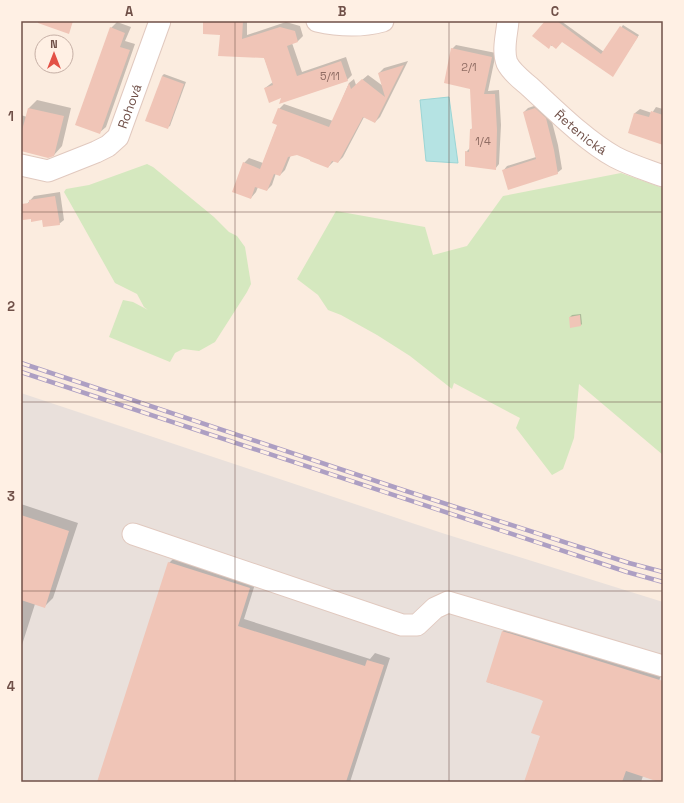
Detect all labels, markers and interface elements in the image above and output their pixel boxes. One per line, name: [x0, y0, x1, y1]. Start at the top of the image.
text: A: [125, 3, 134, 20]
text: B: [338, 3, 347, 20]
text: C: [551, 3, 559, 20]
north arrow: [34, 34, 74, 74]
text: N: [50, 37, 58, 51]
house number: 2/1: [461, 60, 477, 74]
house number: 5/11: [320, 69, 340, 83]
street label: Rohová: [113, 81, 145, 131]
street label: Řetenická: [551, 106, 611, 159]
text: 1: [8, 108, 14, 125]
house number: 1/4: [475, 134, 491, 148]
text: 2: [7, 298, 15, 315]
text: 3: [7, 488, 15, 505]
text: 4: [7, 678, 15, 695]

